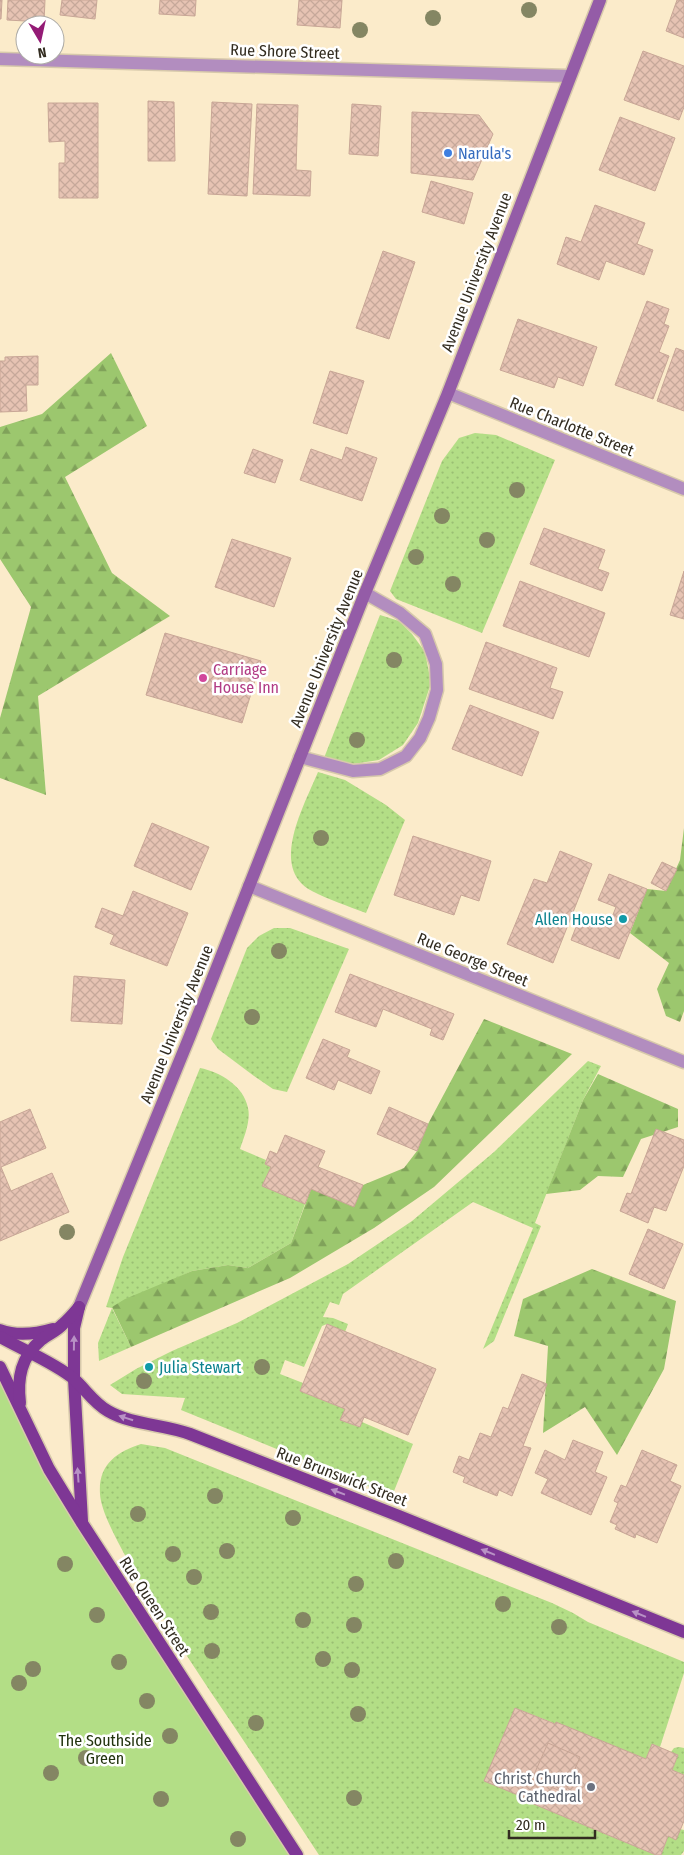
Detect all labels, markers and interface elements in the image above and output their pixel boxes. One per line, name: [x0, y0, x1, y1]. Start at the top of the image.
north arrow: [15, 15, 65, 65]
street label: Rue Shore Street: [230, 40, 341, 63]
text: N: [36, 43, 47, 61]
place label: Narula's: [458, 144, 511, 163]
marker: Narula's: [442, 147, 454, 159]
street label: Avenue University Avenue: [437, 190, 516, 355]
street label: Rue Charlotte Street: [507, 393, 637, 460]
street label: Avenue University Avenue: [286, 566, 367, 730]
place label: Carriage House Inn: [213, 660, 279, 697]
marker: Carriage House Inn: [197, 672, 209, 684]
place label: Allen House: [535, 910, 613, 929]
marker: Allen House: [617, 913, 629, 925]
street label: Rue George Street: [415, 929, 532, 991]
street label: Avenue University Avenue: [136, 942, 217, 1106]
one-way arrow: [70, 1334, 78, 1350]
place label: Julia Stewart: [159, 1358, 242, 1377]
marker: Julia Stewart: [143, 1361, 155, 1373]
one-way arrow: [118, 1413, 133, 1421]
street label: Rue Brunswick Street: [274, 1443, 411, 1510]
one-way arrow: [74, 1466, 82, 1482]
one-way arrow: [330, 1487, 345, 1495]
one-way arrow: [480, 1548, 495, 1556]
street label: Rue Queen Street: [115, 1553, 194, 1660]
one-way arrow: [632, 1609, 646, 1617]
park label: The Southside Green: [58, 1731, 152, 1768]
place label: Christ Church Cathedral: [494, 1769, 581, 1806]
marker: Christ Church Cathedral: [585, 1781, 597, 1793]
scale bar: [509, 1808, 595, 1840]
text: 20 m: [516, 1816, 546, 1834]

